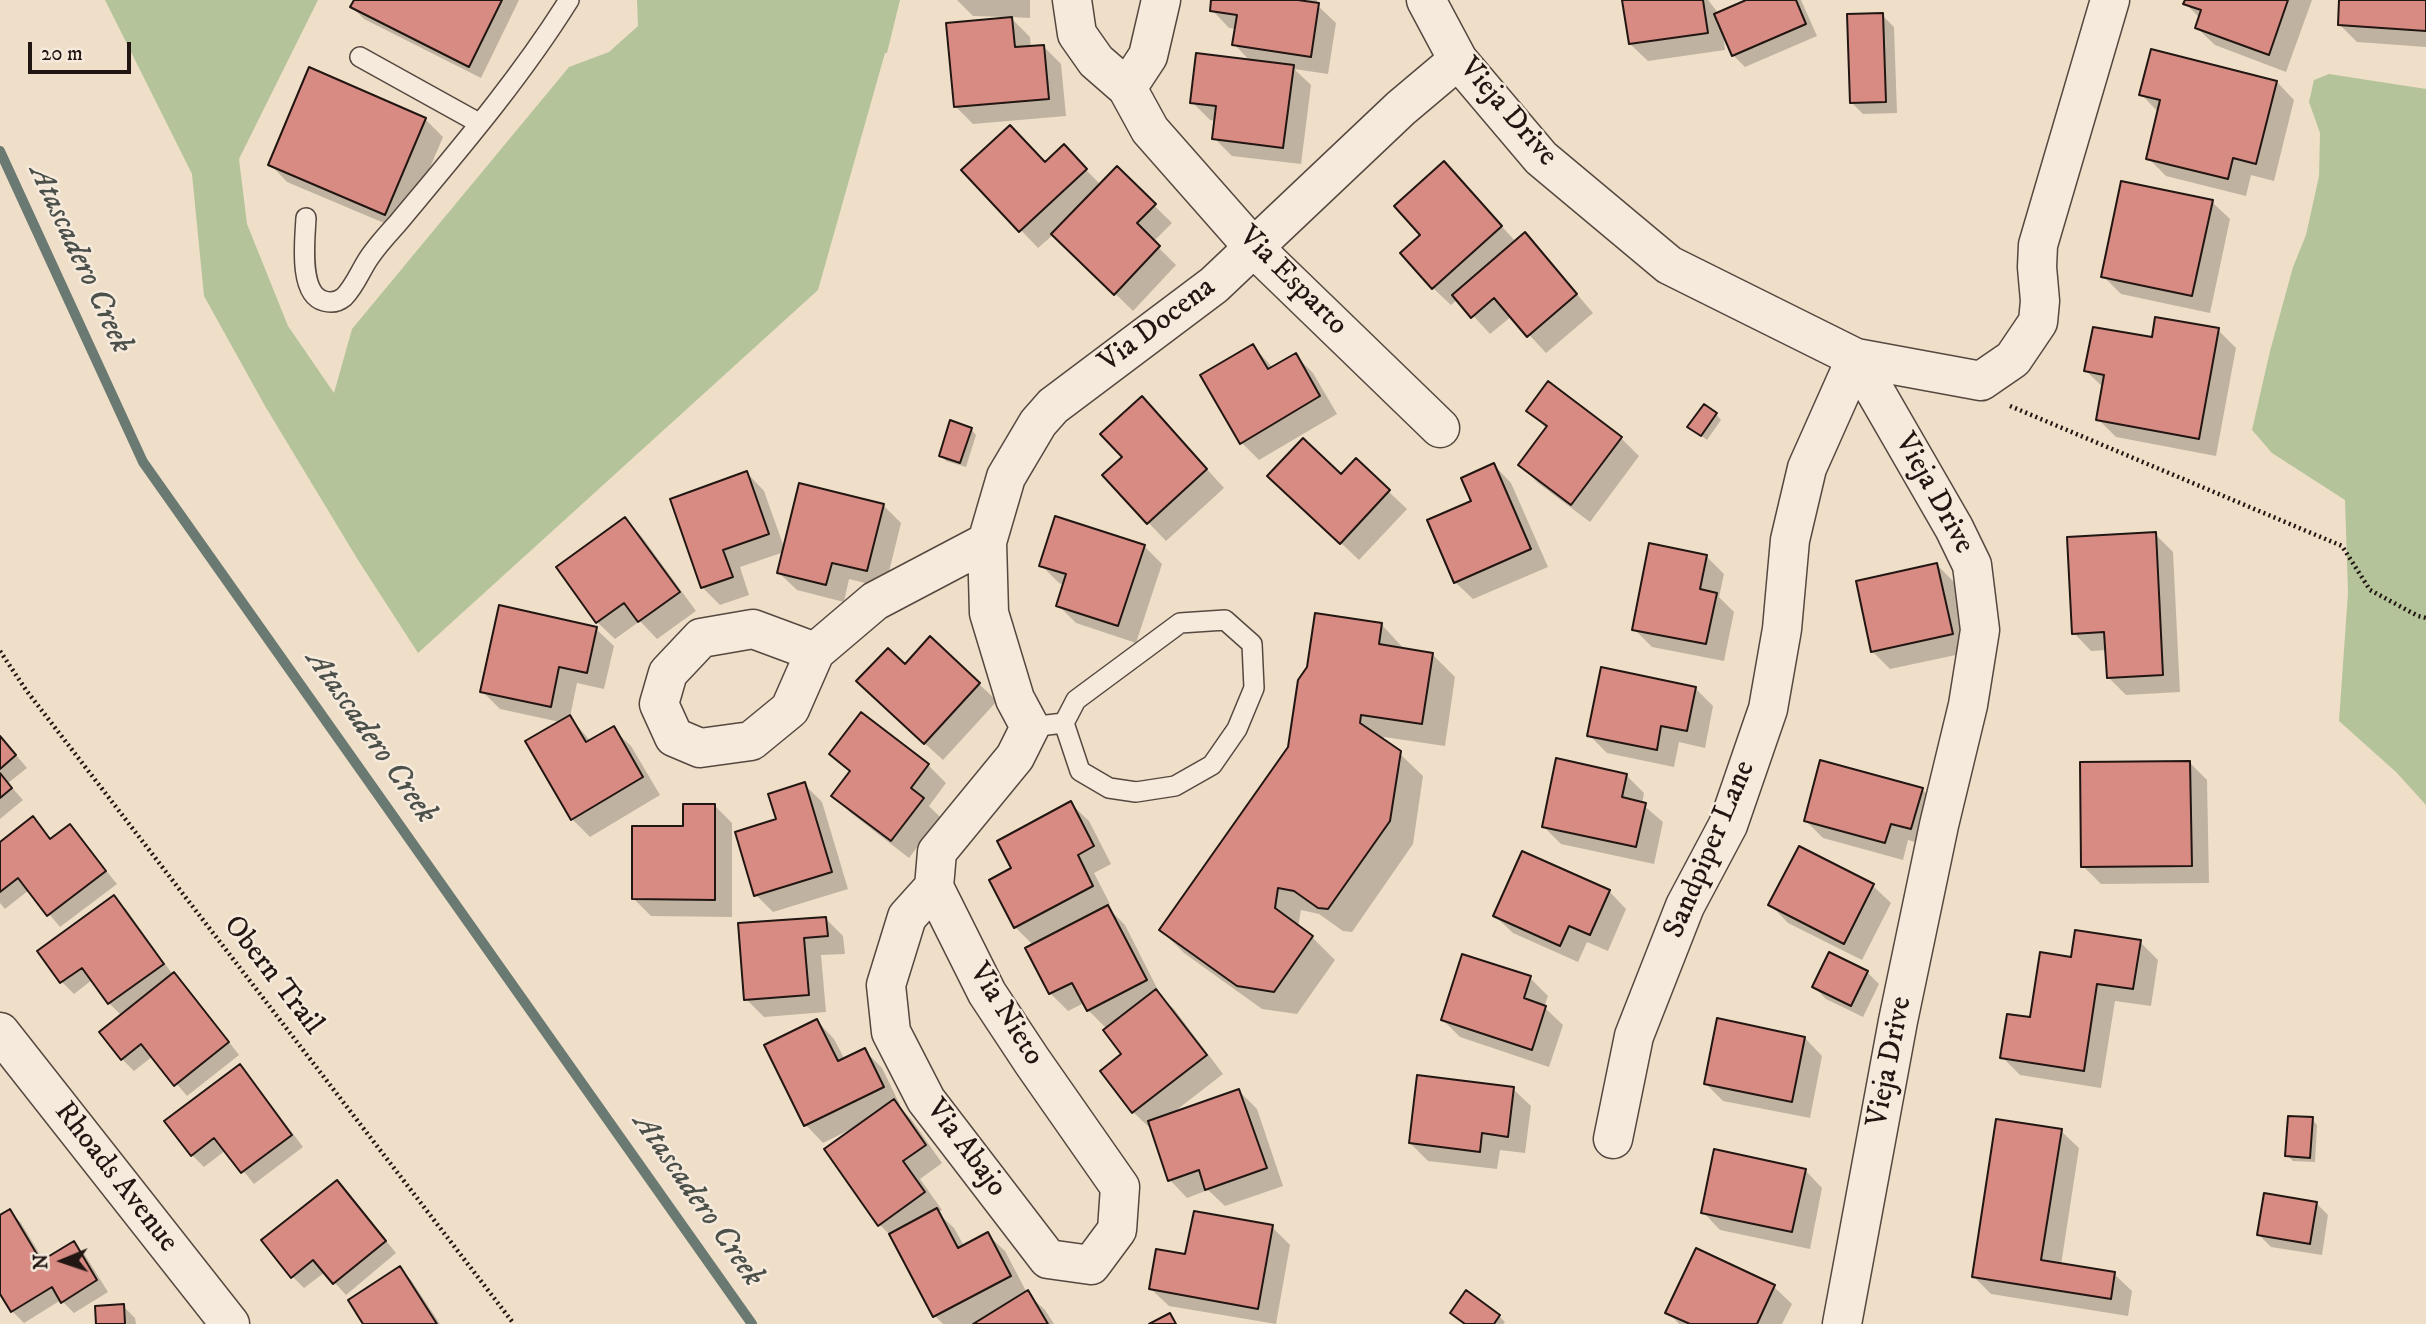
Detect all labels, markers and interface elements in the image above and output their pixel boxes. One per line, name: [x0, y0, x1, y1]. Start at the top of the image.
scale bar: [32, 28, 135, 72]
text: 20 m: [41, 41, 83, 67]
street label: Vieja Drive: [1450, 51, 1564, 175]
water label: Atascadero Creek: [19, 160, 139, 360]
street label: Via Esparto: [1230, 220, 1354, 344]
street label: Via Docena: [1093, 271, 1223, 381]
street label: Vieja Drive: [1885, 427, 1981, 561]
water label: Atascadero Creek: [296, 644, 444, 832]
street label: Sandpiper Lane: [1657, 756, 1765, 944]
street label: Obern Trail: [214, 909, 330, 1043]
street label: Via Nieto: [960, 957, 1050, 1073]
street label: Vieja Drive: [1861, 994, 1921, 1130]
street label: Via Abajo: [917, 1093, 1013, 1205]
street label: Rhoads Avenue: [45, 1096, 185, 1260]
water label: Atascadero Creek: [623, 1107, 771, 1295]
north arrow: [28, 1226, 98, 1296]
text: N: [30, 1254, 53, 1270]

